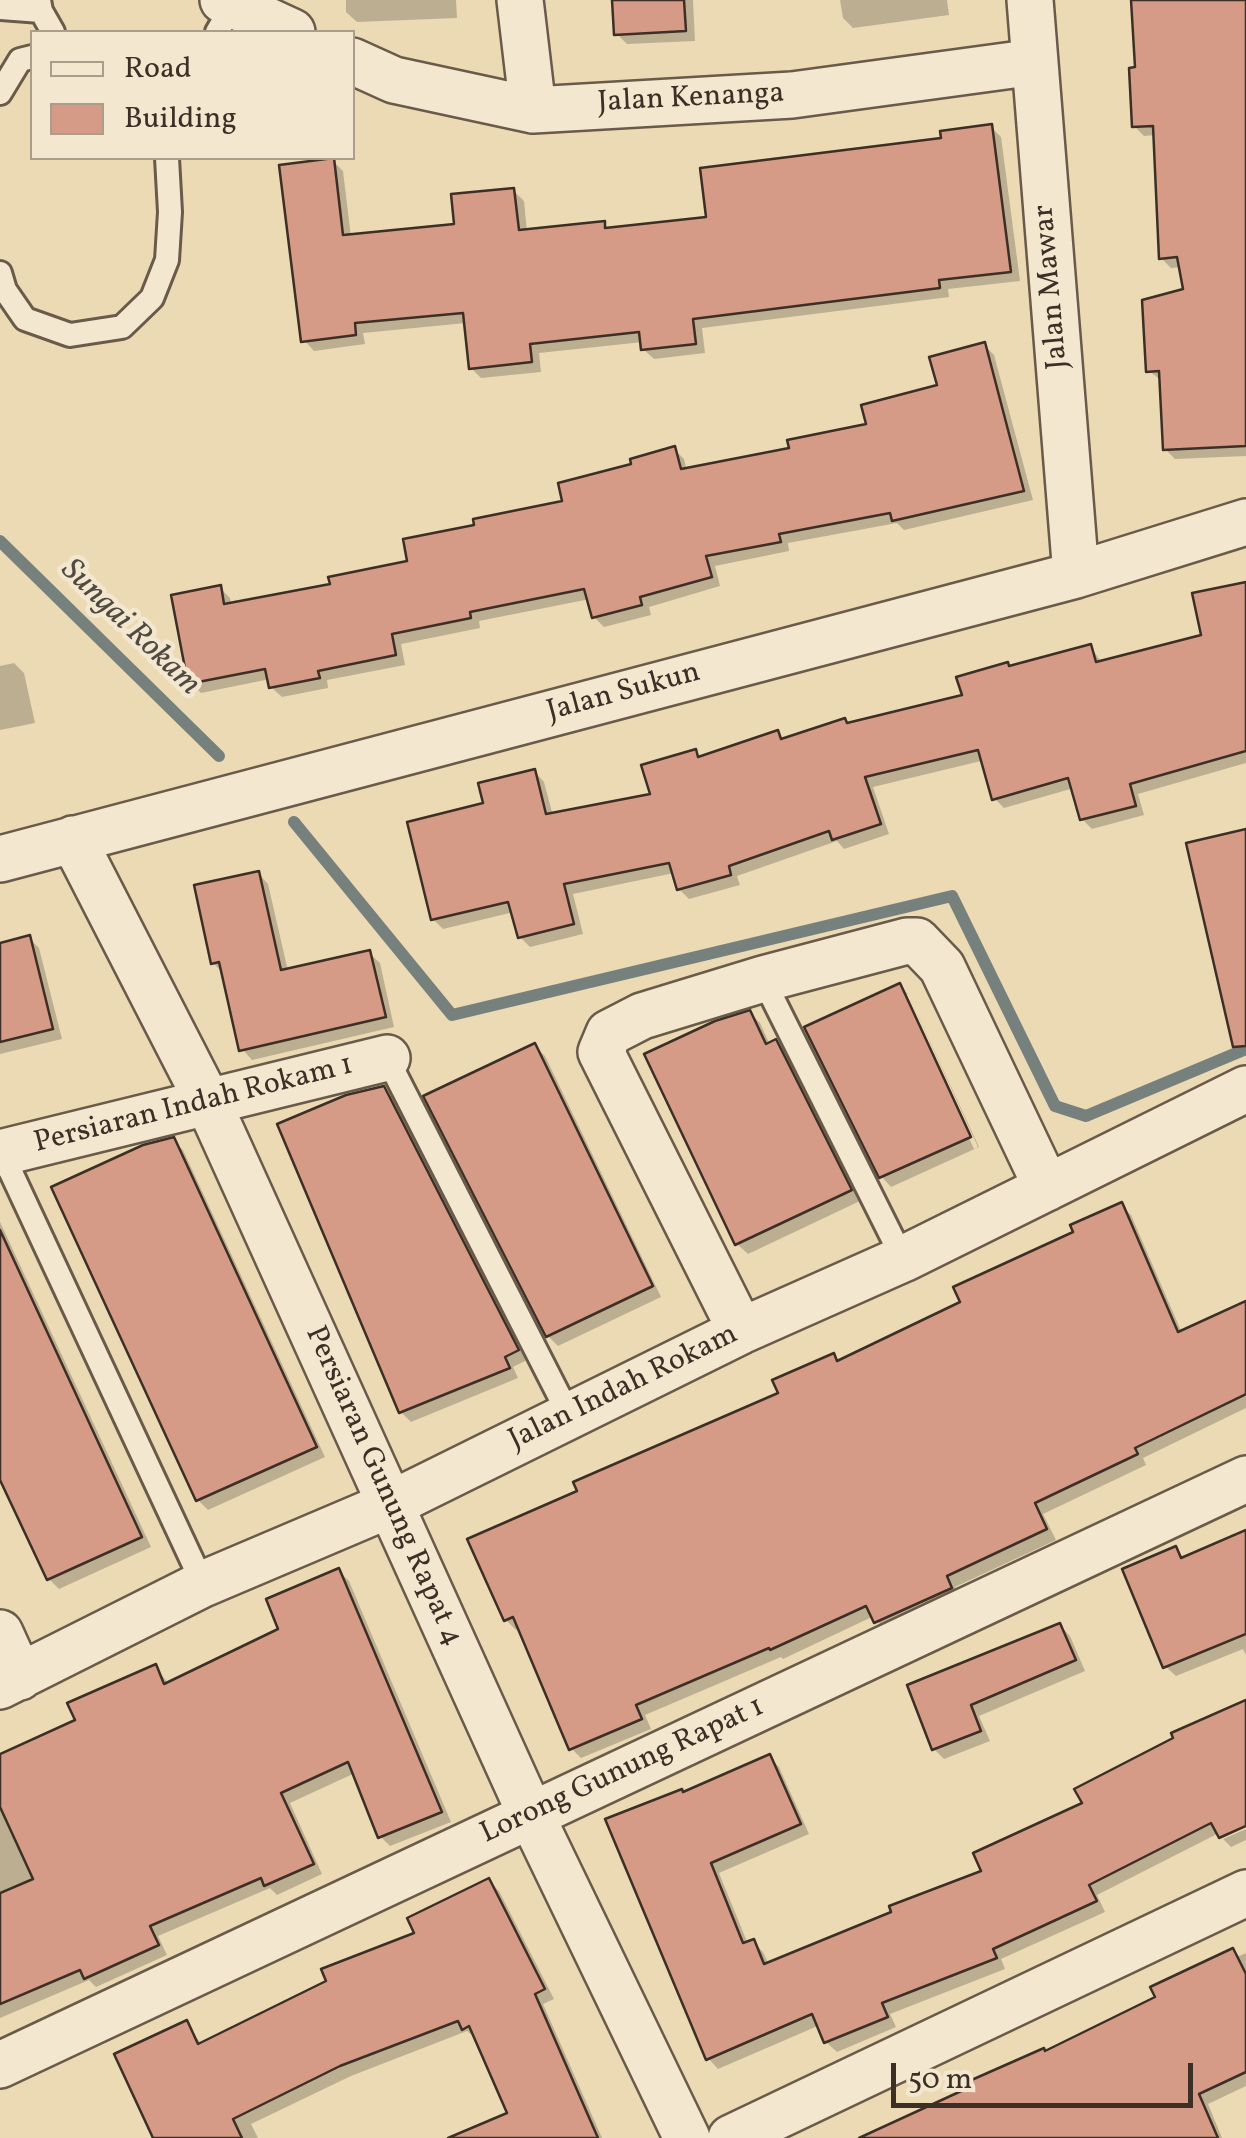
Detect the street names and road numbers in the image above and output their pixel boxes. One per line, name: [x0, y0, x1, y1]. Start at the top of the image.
street label: Jalan Kenanga: [597, 77, 785, 123]
street label: Jalan Mawar: [1028, 203, 1078, 371]
street label: Jalan Sukun: [543, 656, 705, 732]
street label: Persiaran Indah Rokam 1: [31, 1049, 357, 1163]
street label: Jalan Indah Rokam: [504, 1318, 744, 1460]
street label: Persiaran Gunung Rapat 4: [295, 1321, 469, 1653]
street label: Lorong Gunung Rapat 1: [475, 1690, 771, 1854]

